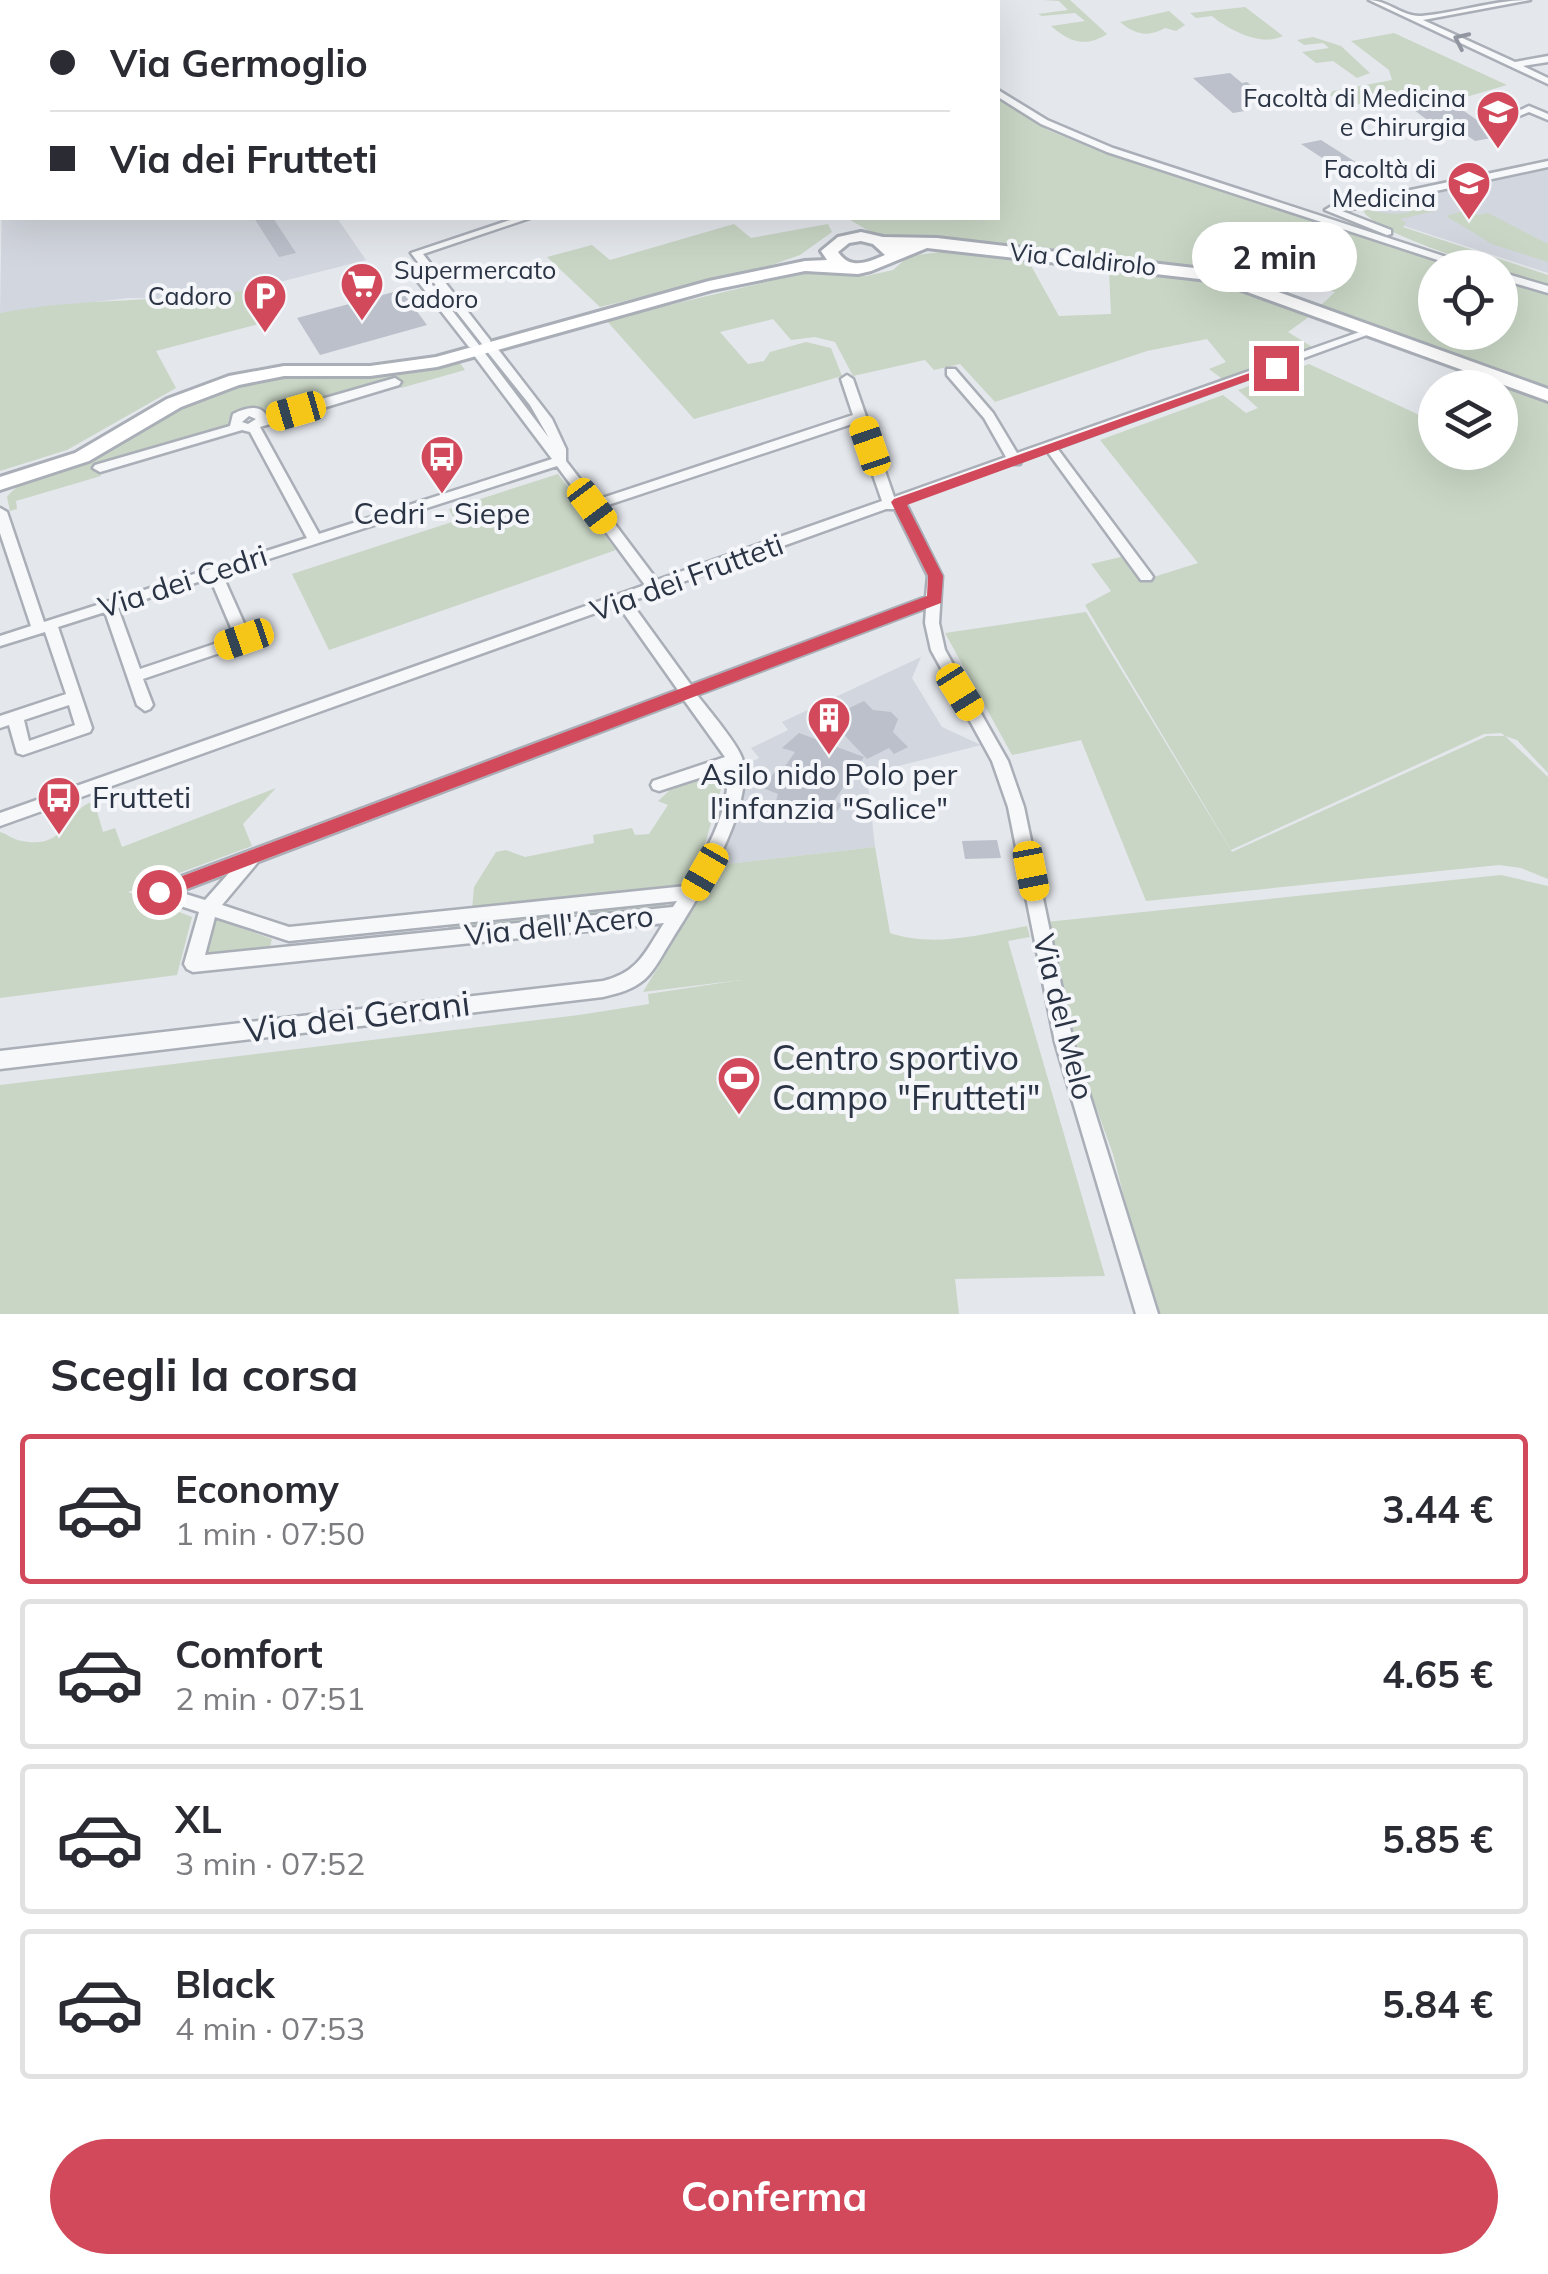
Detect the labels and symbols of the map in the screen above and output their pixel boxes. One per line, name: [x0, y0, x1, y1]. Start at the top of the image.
one-way arrow: [1453, 33, 1471, 53]
place label: Facoltà di Medicina e Chirurgia: [1243, 82, 1466, 142]
school or university icon: Facoltà di Medicina e Chirurgia: [1475, 89, 1521, 150]
place label: Facoltà di Medicina: [1324, 153, 1436, 213]
school or university icon: Facoltà di Medicina: [1446, 160, 1492, 221]
callout: 2 min: [1194, 223, 1358, 293]
street label: Via Caldirolo: [1008, 235, 1158, 282]
place label: Supermercato Cadoro: [394, 254, 556, 314]
supermarket icon: Supermercato Cadoro: [339, 261, 385, 322]
parking icon: Cadoro: [242, 273, 288, 334]
place label: Cadoro: [148, 280, 232, 311]
route end: [1254, 346, 1299, 391]
car: [263, 388, 329, 434]
car: [846, 413, 894, 479]
bus stop icon: Cedri - Siepe: [419, 434, 465, 495]
car: [562, 473, 622, 539]
place label: Cedri - Siepe: [354, 494, 530, 532]
street label: Via dei Frutteti: [585, 525, 788, 630]
street label: Via dei Cedri: [94, 536, 272, 626]
car: [211, 615, 277, 663]
car: [931, 659, 989, 725]
building icon: Asilo nido Polo per l'infanzia "Salice": [806, 695, 852, 756]
place label: Asilo nido Polo per l'infanzia "Salice": [701, 755, 958, 827]
bus stop icon: Frutteti: [36, 775, 82, 836]
place label: Frutteti: [92, 778, 191, 816]
car: [677, 839, 733, 905]
car: [1011, 839, 1051, 903]
route start: [137, 870, 182, 915]
street label: Via dell'Acero: [463, 896, 655, 954]
street label: Via del Melo: [1025, 930, 1103, 1104]
street label: Via dei Gerani: [241, 980, 472, 1052]
place label: Centro sportivo Campo "Frutteti": [772, 1035, 1040, 1119]
sports icon: Centro sportivo Campo "Frutteti": [716, 1055, 762, 1116]

